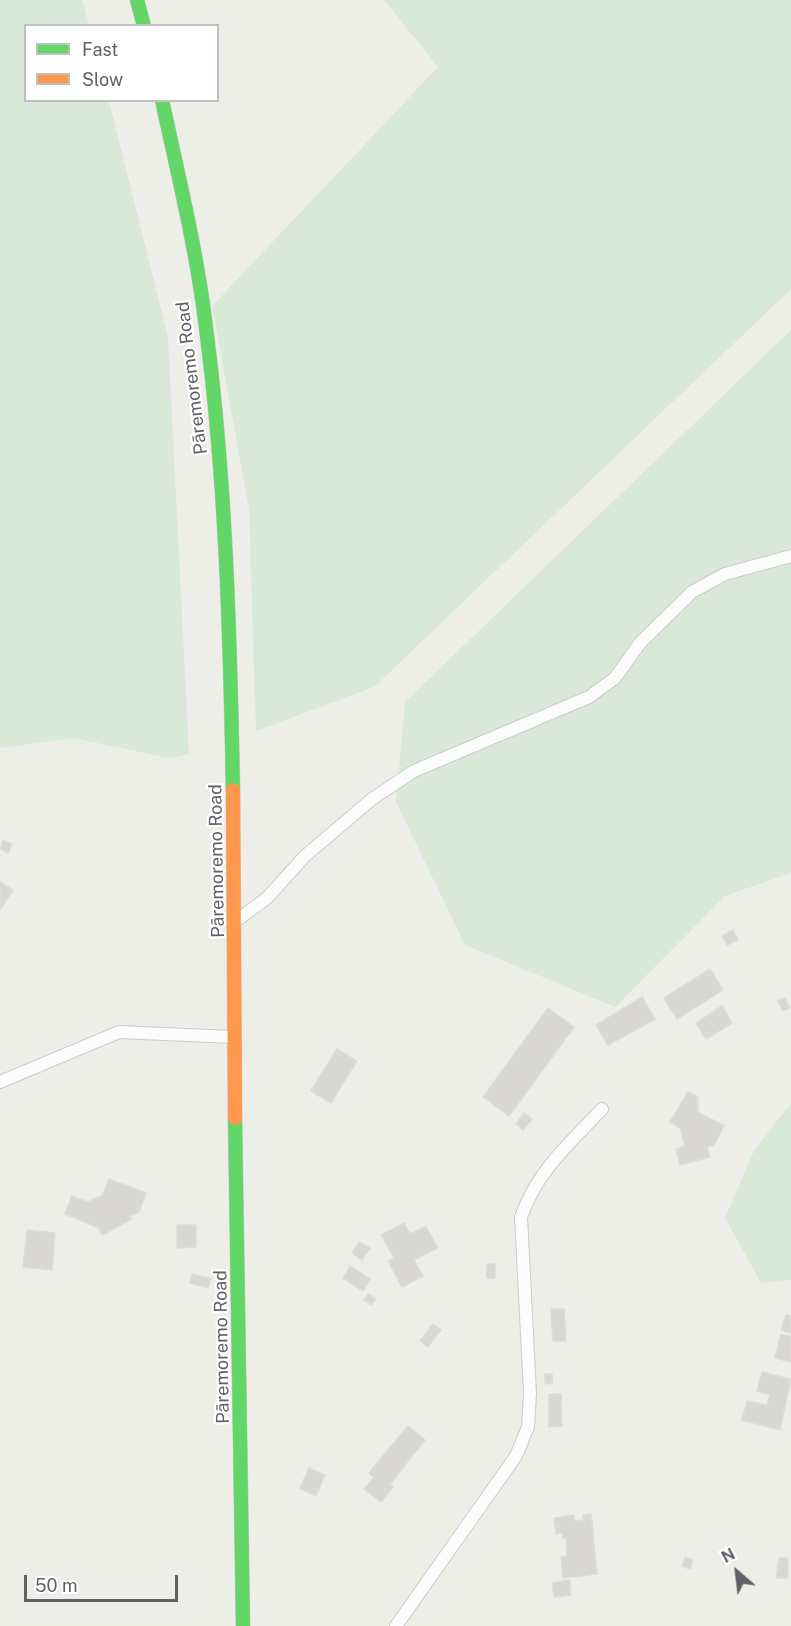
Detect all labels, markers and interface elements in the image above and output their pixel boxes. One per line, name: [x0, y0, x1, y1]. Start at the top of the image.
legend: [24, 24, 219, 102]
text: Fast: [82, 39, 118, 60]
text: Slow: [82, 69, 123, 90]
street label: Pāremoremo Road: [172, 300, 212, 456]
street label: Pāremoremo Road: [205, 784, 229, 938]
street label: Pāremoremo Road: [210, 1270, 234, 1424]
north arrow: [707, 1542, 767, 1602]
text: N: [718, 1544, 738, 1567]
scale bar: [27, 1563, 182, 1601]
text: 50 m: [35, 1575, 78, 1596]

